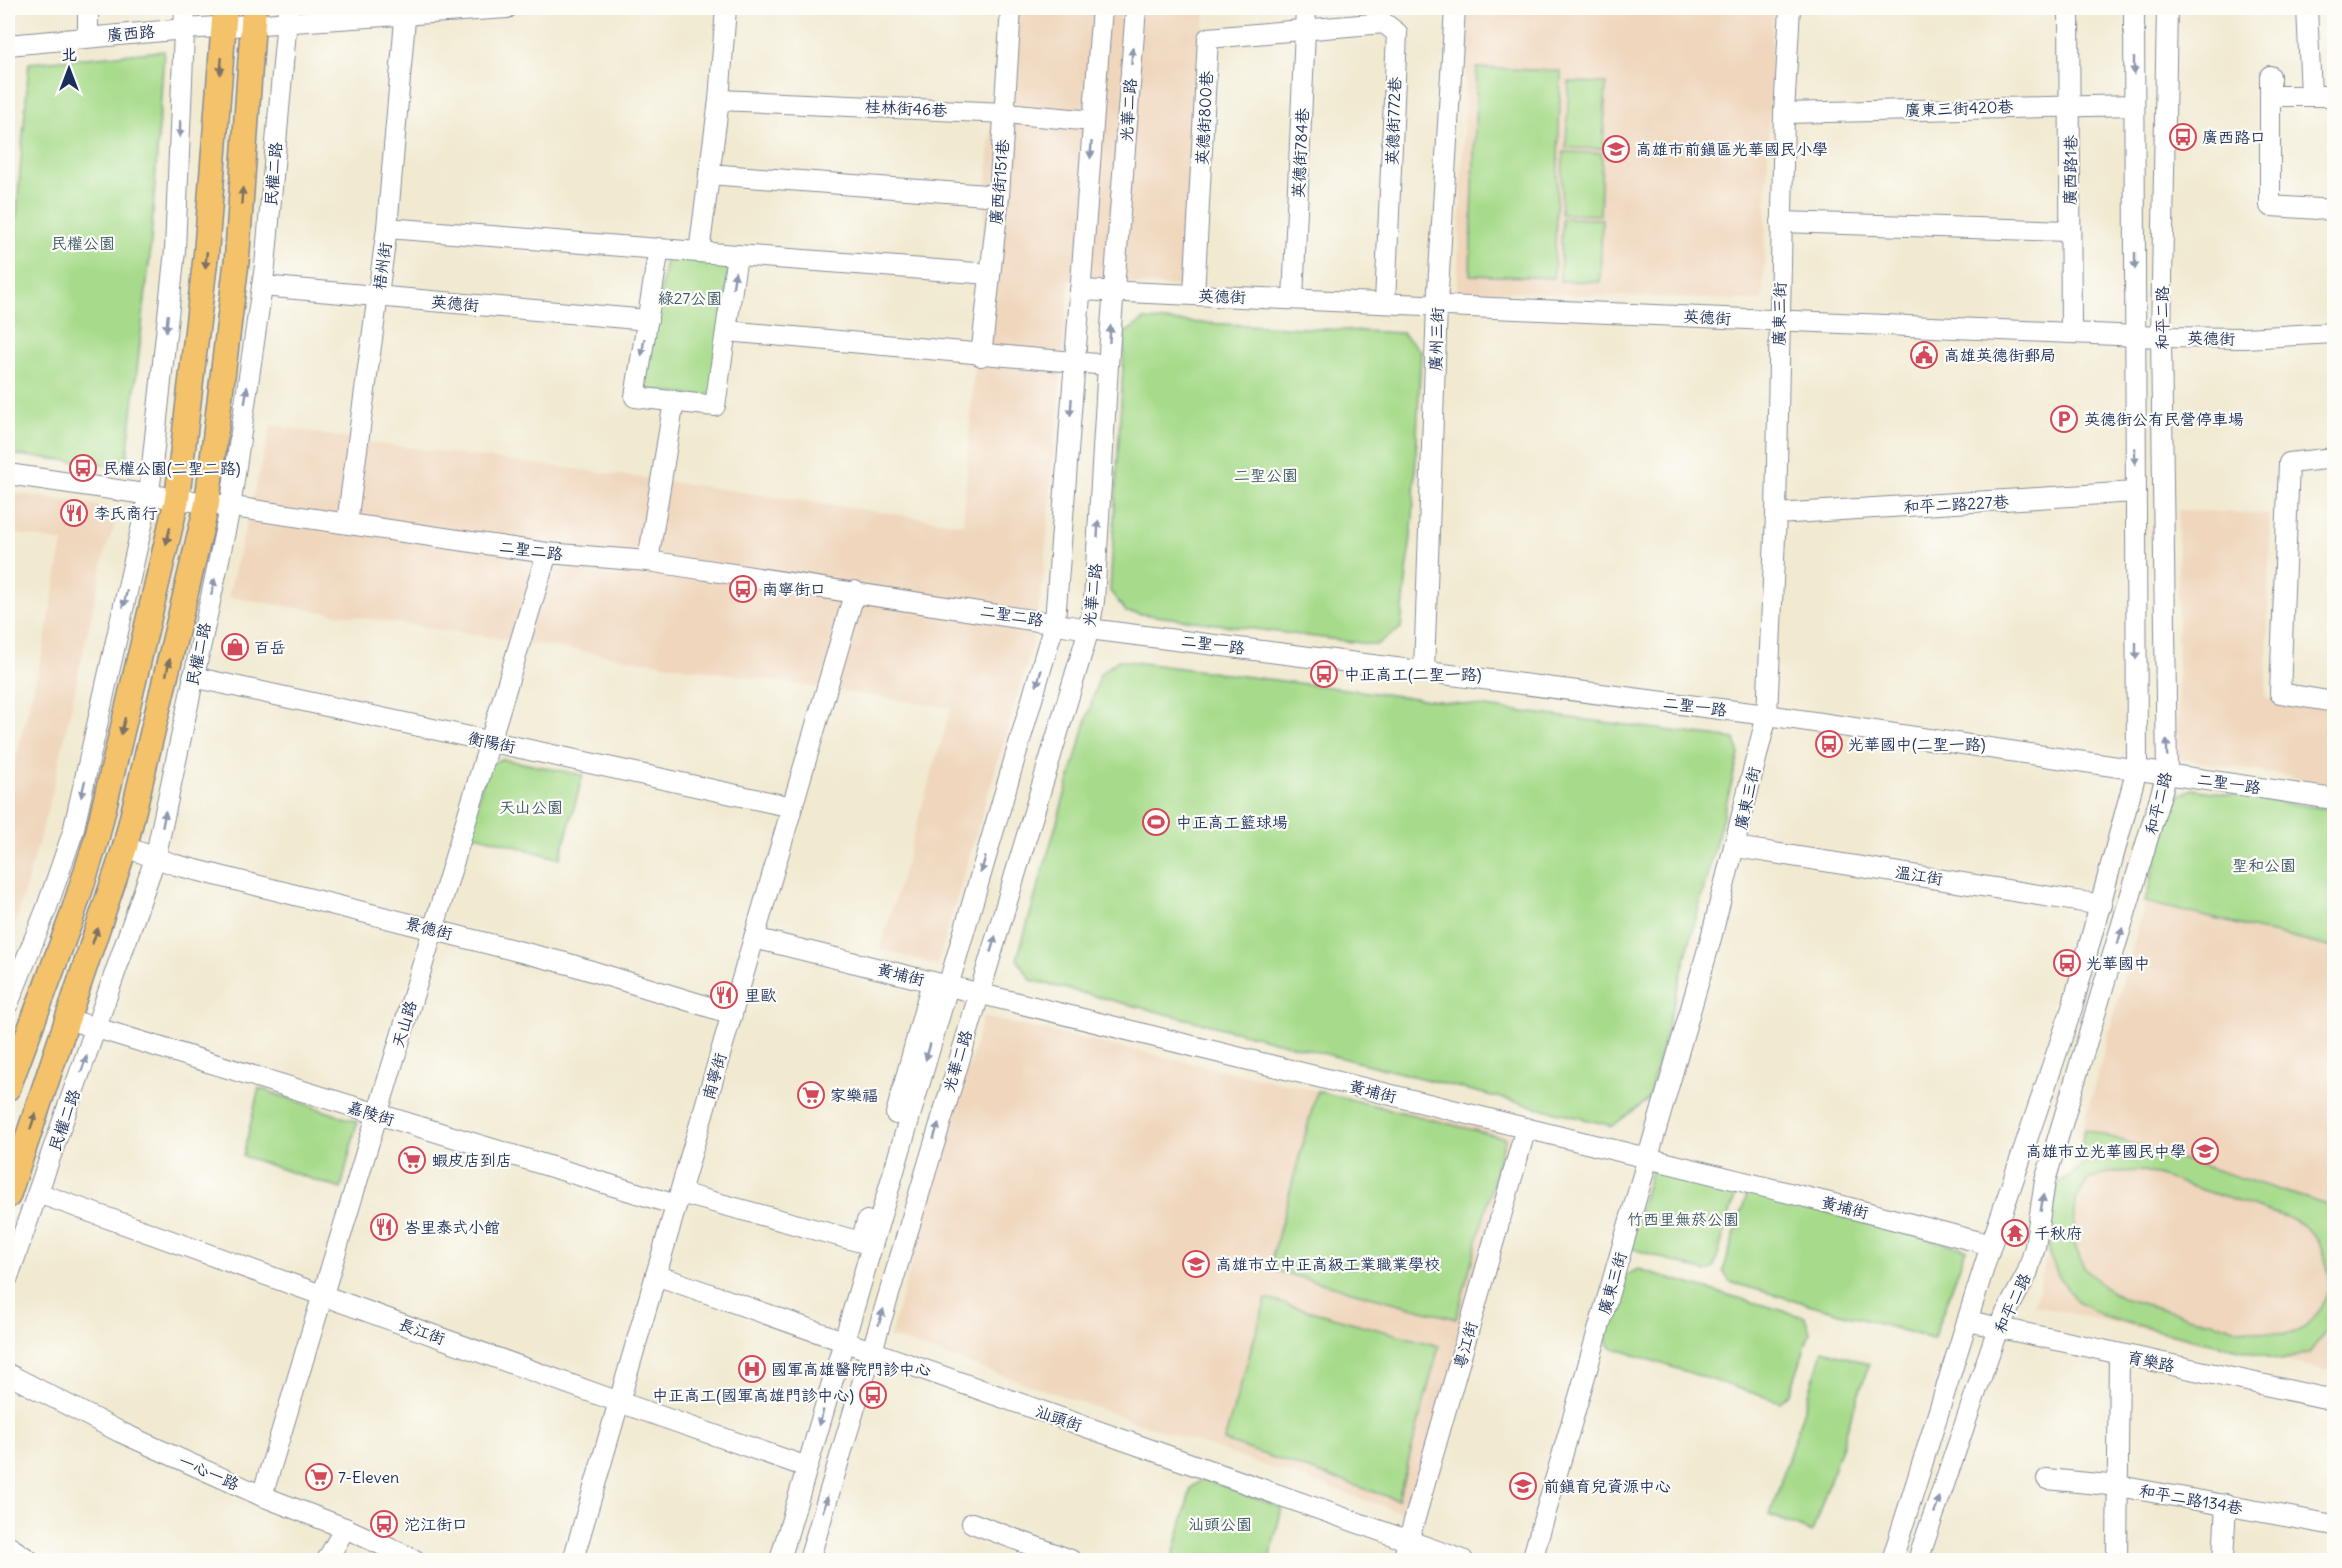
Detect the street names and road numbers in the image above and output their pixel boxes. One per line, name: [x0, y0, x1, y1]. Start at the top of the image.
street label: 廣西路: [106, 21, 156, 45]
street label: 英德街800巷: [1192, 70, 1216, 166]
street label: 英德街772巷: [1381, 76, 1405, 166]
street label: 光華二路: [1116, 77, 1140, 143]
street label: 桂林街46巷: [864, 96, 948, 120]
street label: 廣東三街420巷: [1904, 96, 2014, 120]
street label: 英德街784巷: [1288, 107, 1312, 199]
street label: 廣西路1巷: [2059, 135, 2081, 205]
street label: 廣西街151巷: [985, 138, 1013, 226]
street label: 民權二路: [260, 141, 286, 207]
street label: 梧州街: [369, 241, 395, 291]
street label: 廣東三街: [1768, 282, 1790, 346]
street label: 英德街: [1198, 285, 1246, 307]
street label: 和平二路: [2152, 286, 2172, 350]
street label: 英德街: [430, 291, 480, 315]
street label: 英德街: [1683, 306, 1731, 328]
street label: 廣州三街: [1425, 307, 1447, 371]
street label: 英德街: [2187, 328, 2235, 348]
street label: 和平二路227巷: [1903, 491, 2009, 517]
street label: 二聖二路: [498, 536, 564, 564]
street label: 光華二路: [1079, 562, 1105, 628]
street label: 二聖二路: [979, 600, 1045, 630]
street label: 民權二路: [182, 621, 214, 687]
street label: 二聖一路: [1180, 630, 1246, 658]
street label: 二聖一路: [1662, 692, 1728, 720]
street label: 衡陽街: [466, 727, 518, 757]
street label: 廣東三街: [1730, 765, 1764, 831]
street label: 二聖一路: [2196, 769, 2262, 797]
street label: 和平二路: [2141, 770, 2175, 836]
street label: 溫江街: [1894, 861, 1944, 889]
street label: 景德街: [403, 912, 455, 944]
street label: 黃埔街: [875, 958, 927, 990]
street label: 天山路: [387, 998, 421, 1050]
street label: 光華二路: [938, 1027, 976, 1095]
street label: 南寧街: [698, 1050, 730, 1102]
street label: 黃埔街: [1347, 1075, 1399, 1107]
street label: 民權二路: [44, 1086, 84, 1154]
street label: 嘉陵街: [345, 1096, 397, 1130]
street label: 黃埔街: [1819, 1191, 1871, 1223]
street label: 廣東三街: [1594, 1249, 1630, 1317]
street label: 和平二路: [1989, 1270, 2035, 1336]
street label: 長江街: [396, 1313, 448, 1349]
street label: 粵江街: [1449, 1319, 1481, 1371]
street label: 育樂路: [2125, 1346, 2177, 1376]
street label: 汕頭街: [1033, 1401, 1085, 1435]
street label: 一心一路: [176, 1450, 242, 1494]
street label: 和平二路134巷: [2138, 1480, 2244, 1518]

